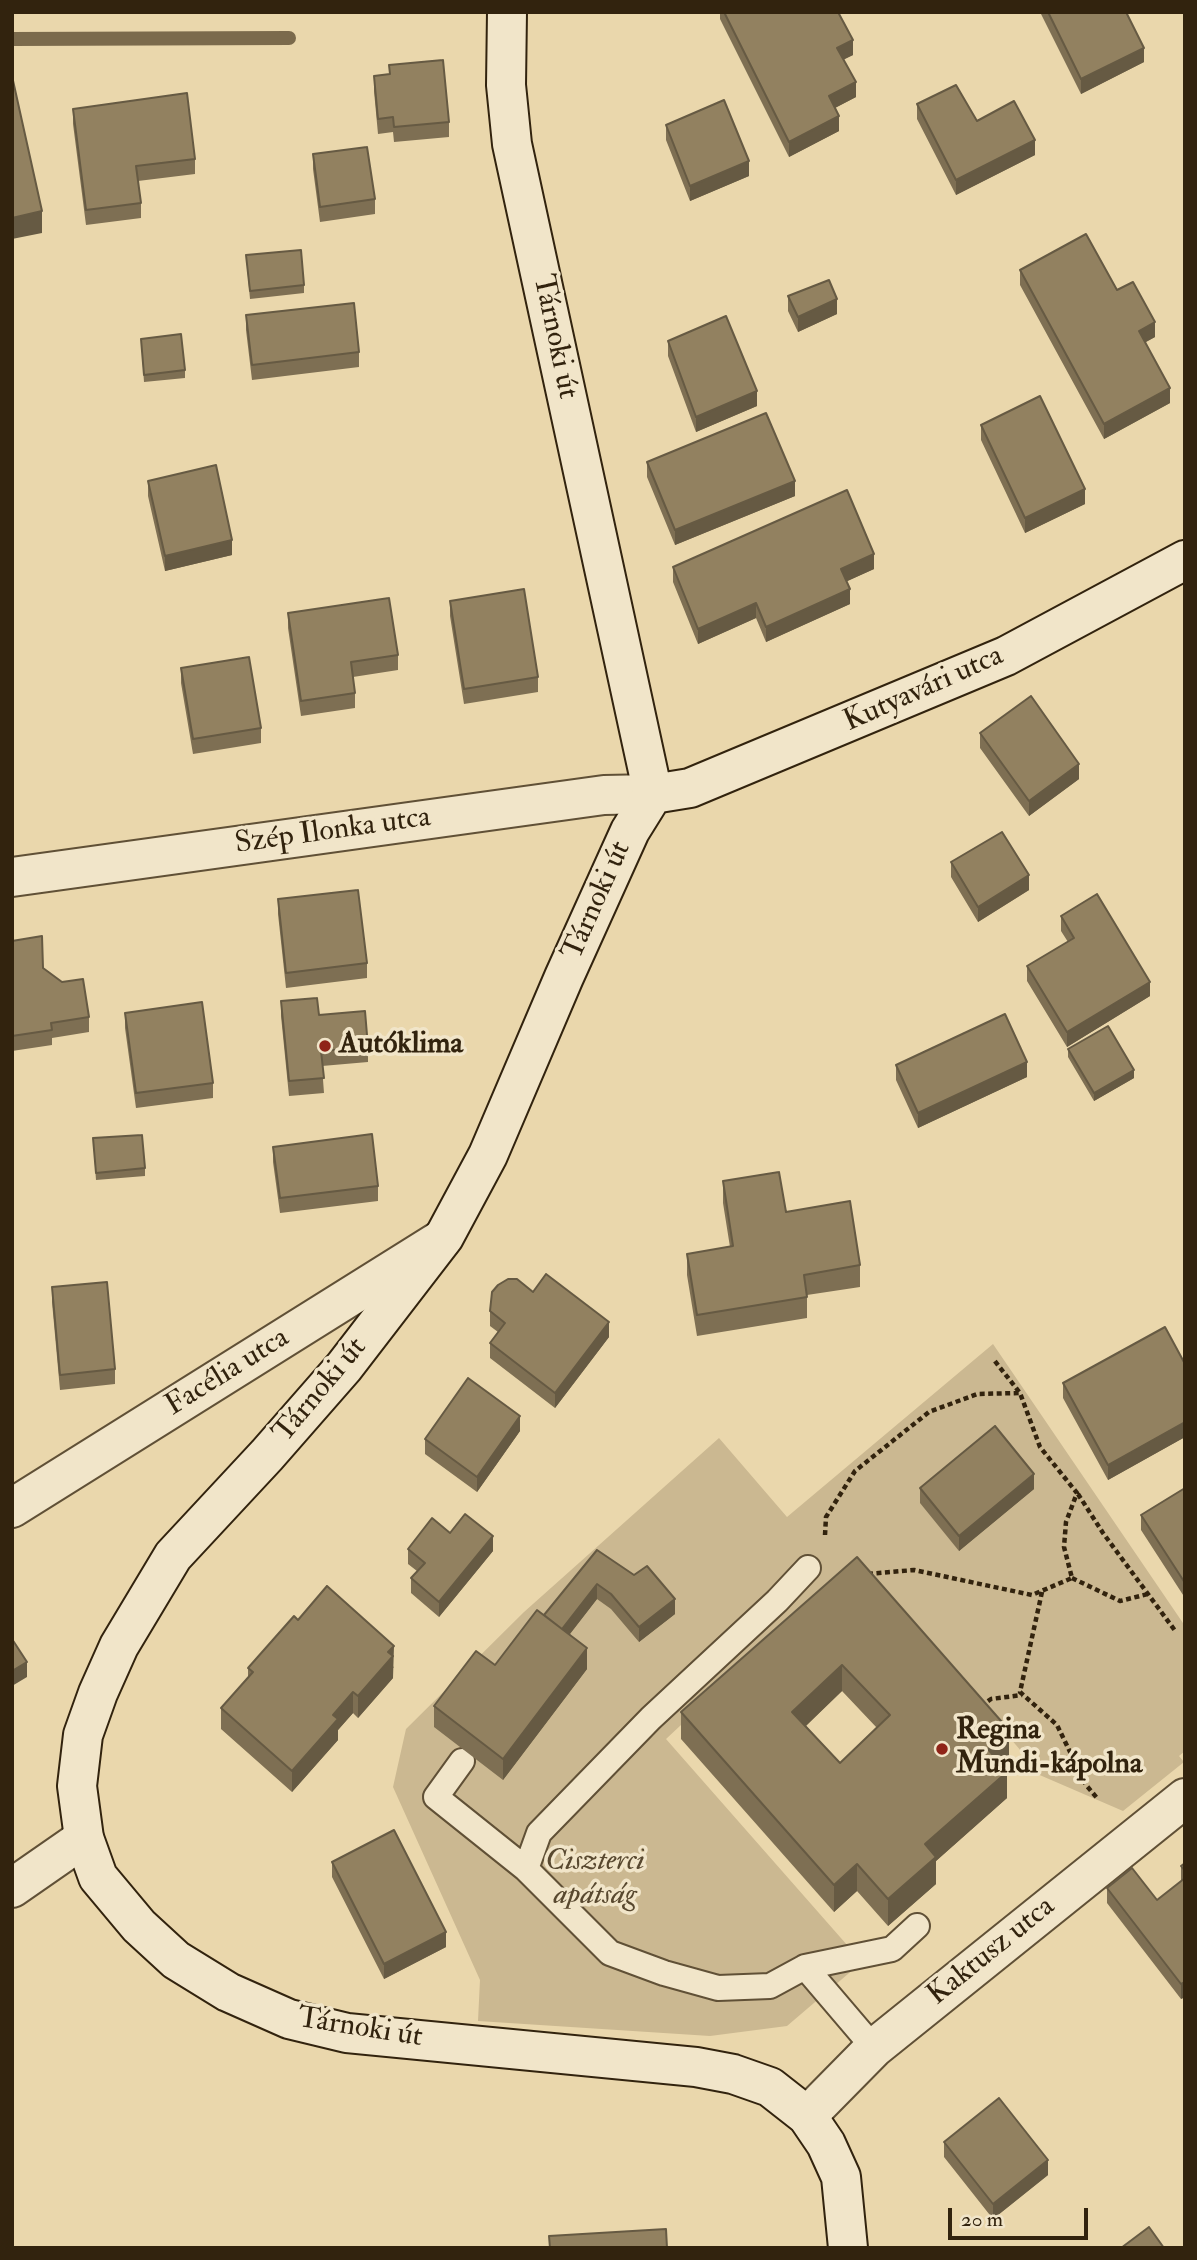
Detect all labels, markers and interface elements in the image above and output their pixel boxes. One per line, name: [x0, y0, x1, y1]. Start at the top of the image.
street label: Tárnoki út: [523, 272, 585, 402]
street label: Kutyavári utca: [839, 639, 1009, 741]
street label: Szép Ilonka utca: [233, 800, 433, 864]
street label: Tárnoki út: [556, 836, 640, 966]
place label: Autóklima: [339, 1028, 463, 1064]
marker: Autóklima: [317, 1038, 333, 1054]
street label: Facélia utca: [160, 1321, 296, 1425]
street label: Tárnoki út: [267, 1331, 375, 1451]
place label: Regina Mundi-kápolna: [956, 1714, 1142, 1784]
marker: Regina Mundi-kápolna: [934, 1741, 950, 1757]
park label: Ciszterci apátság: [545, 1845, 645, 1916]
street label: Kaktusz utca: [921, 1890, 1063, 2014]
street label: Tárnoki út: [295, 2001, 425, 2057]
scale bar: [952, 2194, 1092, 2238]
text: 20 m: [961, 2206, 1003, 2233]

